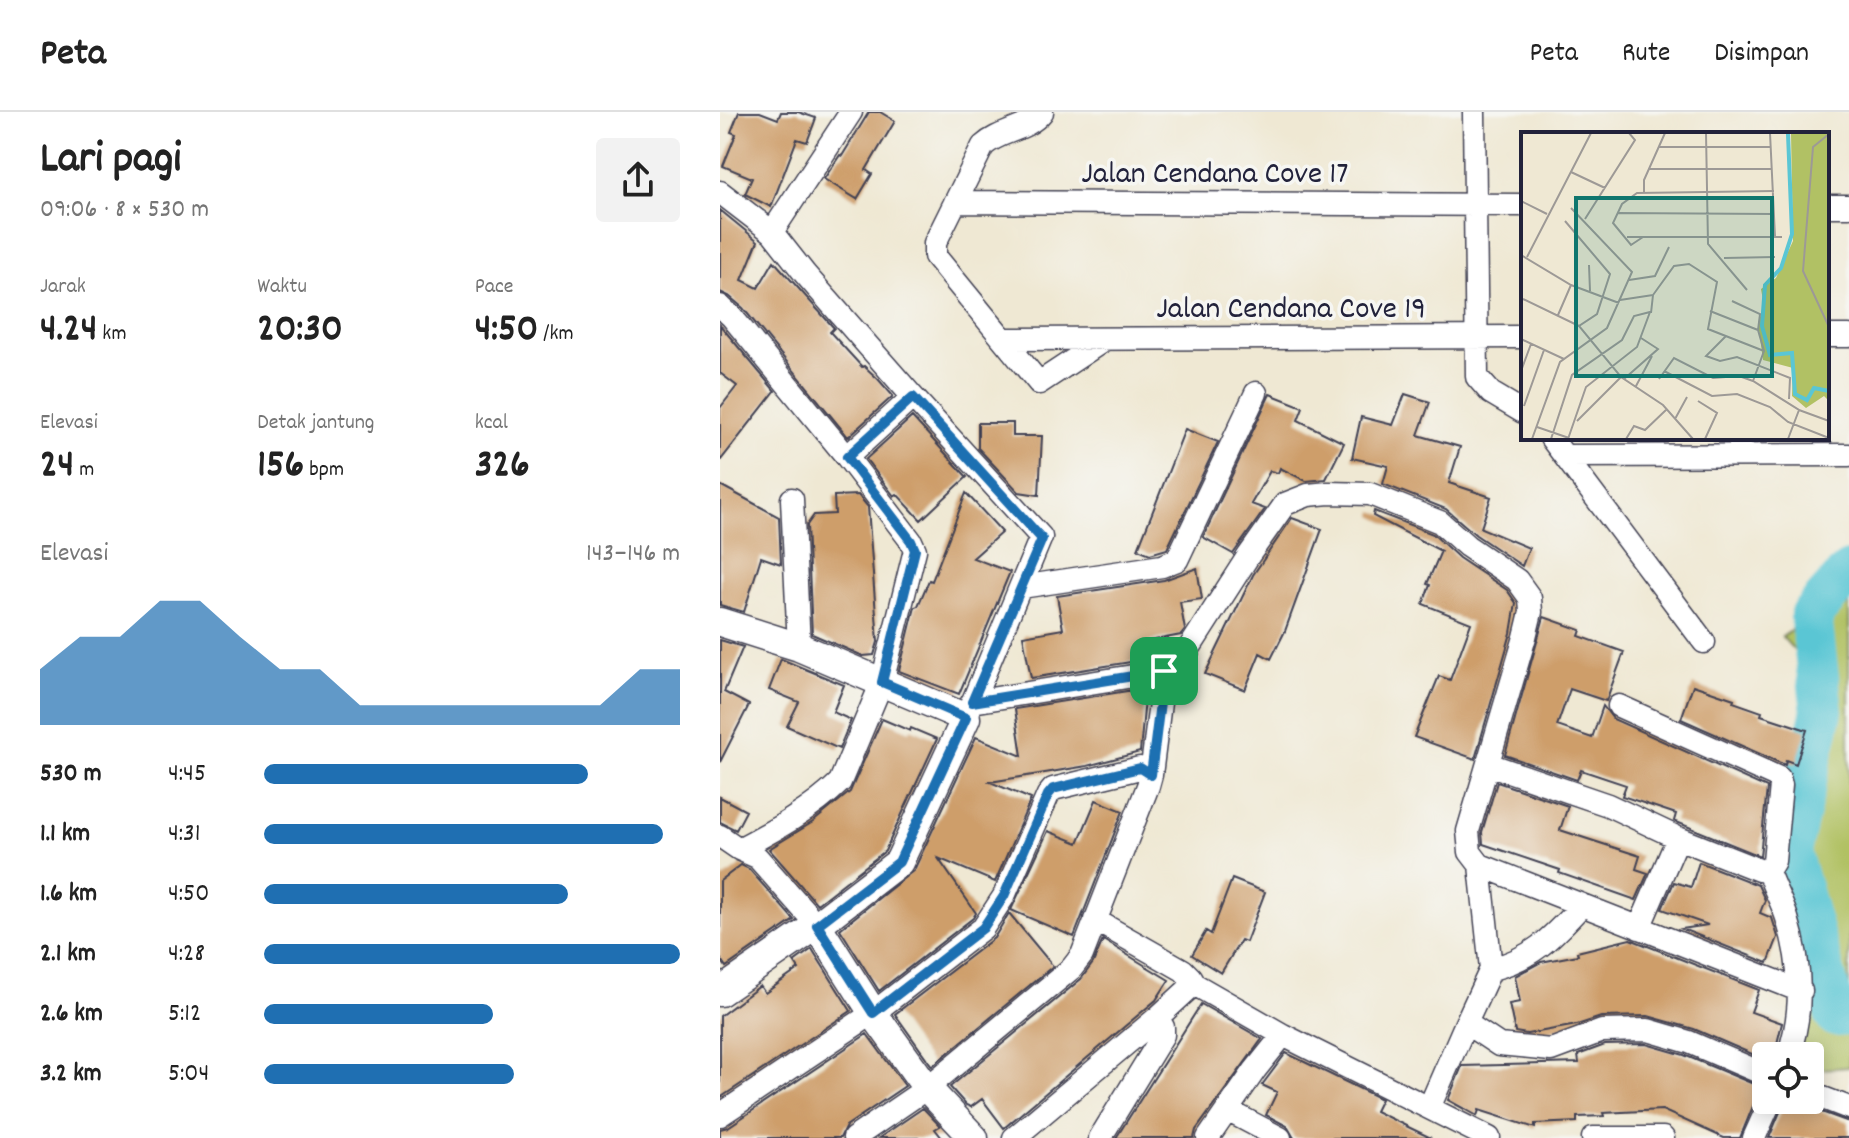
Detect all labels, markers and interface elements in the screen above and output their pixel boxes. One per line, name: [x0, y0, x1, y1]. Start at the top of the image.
text: Peta: [40, 28, 106, 83]
text: Peta: [1529, 35, 1578, 75]
text: Rute: [1622, 35, 1670, 75]
text: Disimpan: [1714, 35, 1809, 75]
text: Lari pagi: [40, 130, 181, 193]
inset map: [1521, 132, 1829, 440]
button: share: [596, 138, 680, 222]
street label: Jalan Cendana Cove 17: [1081, 153, 1349, 199]
text: 09:06 · 8 × 530 m: [40, 192, 209, 229]
text: Jarak: [40, 272, 86, 303]
text: Waktu: [257, 272, 307, 303]
text: Pace: [475, 272, 514, 303]
street label: Jalan Cendana Cove 19: [1156, 288, 1426, 334]
text: 4.24: [40, 303, 97, 360]
text: 20:30: [257, 303, 343, 360]
text: 4:50: [475, 303, 538, 360]
text: km: [97, 319, 127, 350]
text: /km: [538, 319, 574, 350]
text: Elevasi: [40, 408, 98, 439]
text: Detak jantung: [257, 408, 375, 439]
text: kcal: [475, 408, 508, 439]
text: 24: [40, 439, 74, 496]
text: 156: [257, 439, 304, 496]
text: 326: [475, 439, 530, 496]
text: m: [74, 455, 94, 486]
text: bpm: [304, 455, 344, 486]
text: Elevasi: [40, 536, 108, 573]
text: 143–146 m: [586, 536, 680, 573]
pin: [1130, 637, 1198, 705]
icon: arrive: [1142, 649, 1186, 693]
text: 530 m: [40, 756, 102, 793]
text: 4:45: [168, 756, 206, 793]
text: 1.1 km: [40, 816, 90, 853]
text: 4:31: [168, 816, 200, 853]
text: 1.6 km: [40, 876, 97, 913]
text: 4:50: [168, 876, 209, 913]
text: 2.1 km: [40, 936, 96, 973]
text: 4:28: [168, 936, 205, 973]
text: 2.6 km: [40, 996, 103, 1033]
text: 5:12: [168, 996, 201, 1033]
map controls: [1752, 1042, 1824, 1114]
button: locate: [1752, 1042, 1824, 1114]
text: 3.2 km: [40, 1056, 102, 1093]
text: 5:04: [168, 1056, 209, 1093]

